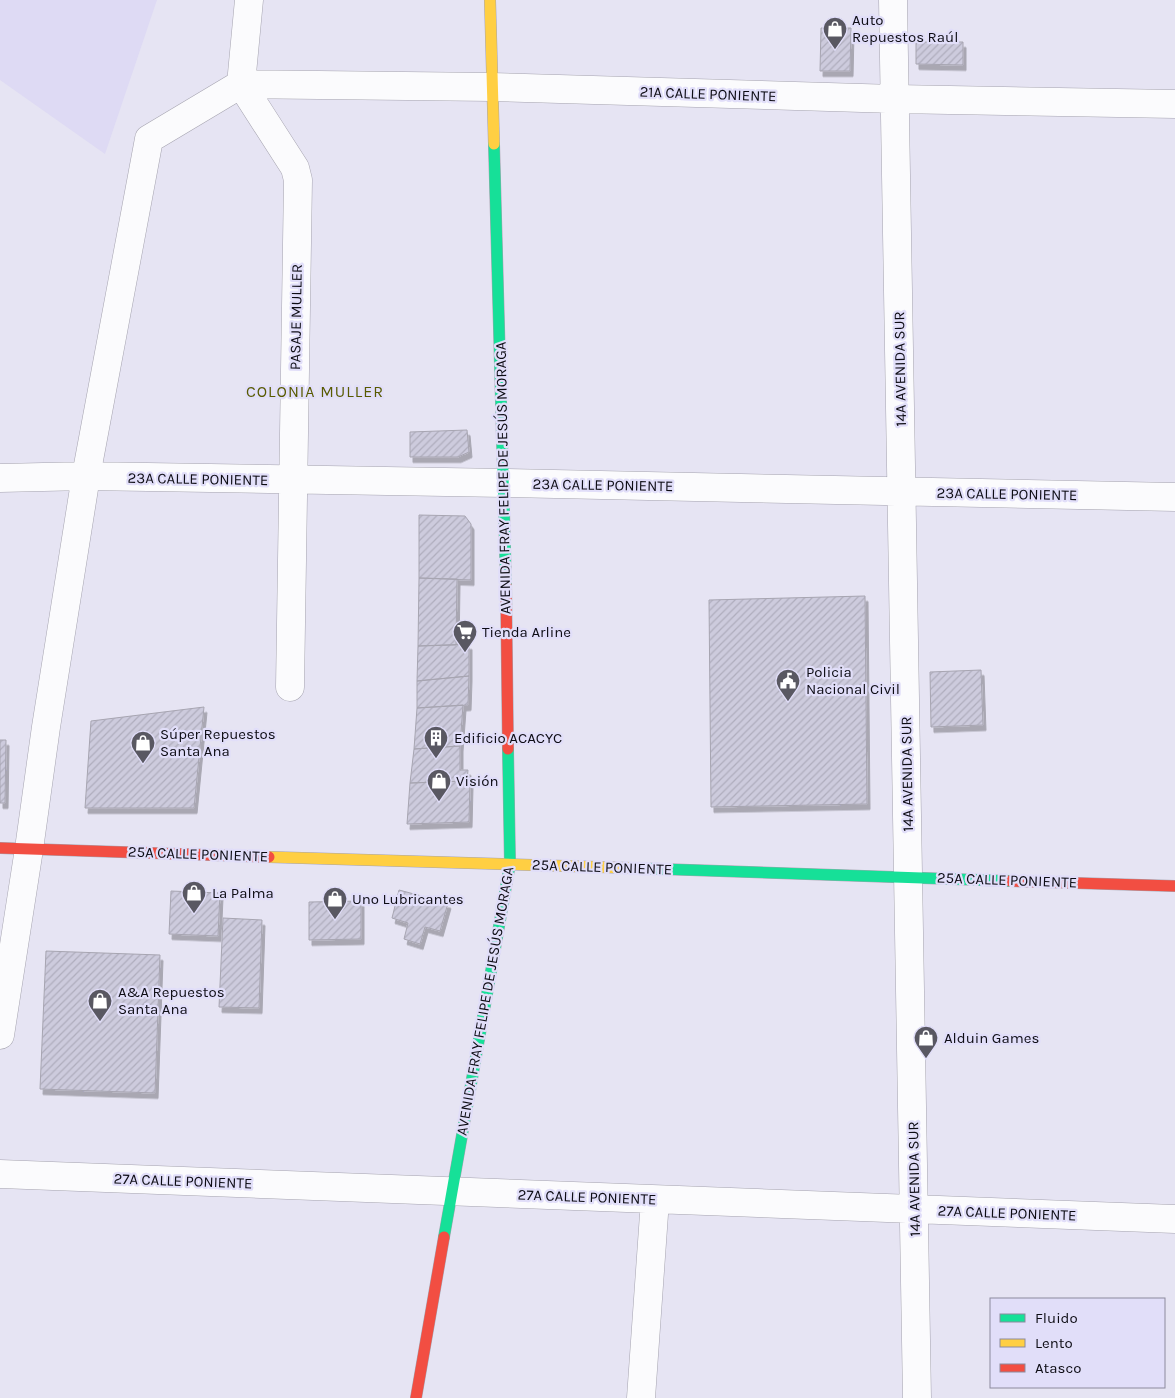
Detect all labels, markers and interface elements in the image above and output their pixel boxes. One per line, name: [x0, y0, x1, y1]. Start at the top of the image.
place label: Auto Repuestos Raúl: [852, 11, 958, 46]
shop icon: Auto Repuestos Raúl: [822, 16, 848, 50]
street label: 21A CALLE PONIENTE: [639, 83, 777, 105]
street label: PASAJE MULLER: [286, 264, 306, 370]
street label: 14A AVENIDA SUR: [890, 311, 910, 427]
street label: AVENIDA FRAY FELIPE DE JESÚS MORAGA: [492, 341, 514, 615]
district label: COLONIA MULLER: [246, 382, 384, 401]
street label: 23A CALLE PONIENTE: [128, 469, 268, 489]
street label: 23A CALLE PONIENTE: [533, 475, 673, 495]
street label: 23A CALLE PONIENTE: [937, 484, 1077, 504]
supermarket icon: Tienda Arline: [452, 619, 478, 653]
place label: Tienda Arline: [482, 623, 571, 641]
place label: Policia Nacional Civil: [806, 663, 900, 698]
public building icon: Policia Nacional Civil: [775, 668, 801, 702]
street label: 14A AVENIDA SUR: [897, 716, 917, 832]
place label: Súper Repuestos Santa Ana: [160, 725, 276, 760]
building icon: Edificio ACACYC: [423, 725, 449, 759]
place label: Edificio ACACYC: [454, 729, 562, 747]
shop icon: Súper Repuestos Santa Ana: [130, 730, 156, 764]
shop icon: Visión: [426, 768, 452, 802]
place label: Visión: [456, 772, 499, 790]
street label: 25A CALLE PONIENTE: [128, 843, 268, 865]
street label: 25A CALLE PONIENTE: [532, 856, 672, 878]
street label: AVENIDA FRAY FELIPE DE JESÚS MORAGA: [452, 865, 518, 1137]
street label: 25A CALLE PONIENTE: [937, 869, 1077, 891]
shop icon: La Palma: [181, 880, 207, 914]
place label: La Palma: [212, 884, 274, 902]
shop icon: Uno Lubricantes: [322, 886, 348, 920]
place label: Uno Lubricantes: [352, 890, 464, 908]
place label: A&A Repuestos Santa Ana: [118, 983, 225, 1018]
shop icon: A&A Repuestos Santa Ana: [87, 988, 113, 1022]
shop icon: Alduin Games: [913, 1025, 939, 1059]
place label: Alduin Games: [944, 1029, 1039, 1047]
street label: 14A AVENIDA SUR: [904, 1121, 924, 1237]
street label: 27A CALLE PONIENTE: [113, 1170, 253, 1192]
street label: 27A CALLE PONIENTE: [517, 1186, 657, 1208]
street label: 27A CALLE PONIENTE: [937, 1202, 1077, 1224]
legend: [990, 1298, 1165, 1388]
text: Fluido: [1035, 1309, 1078, 1327]
text: Lento: [1035, 1334, 1073, 1352]
text: Atasco: [1035, 1359, 1081, 1377]

